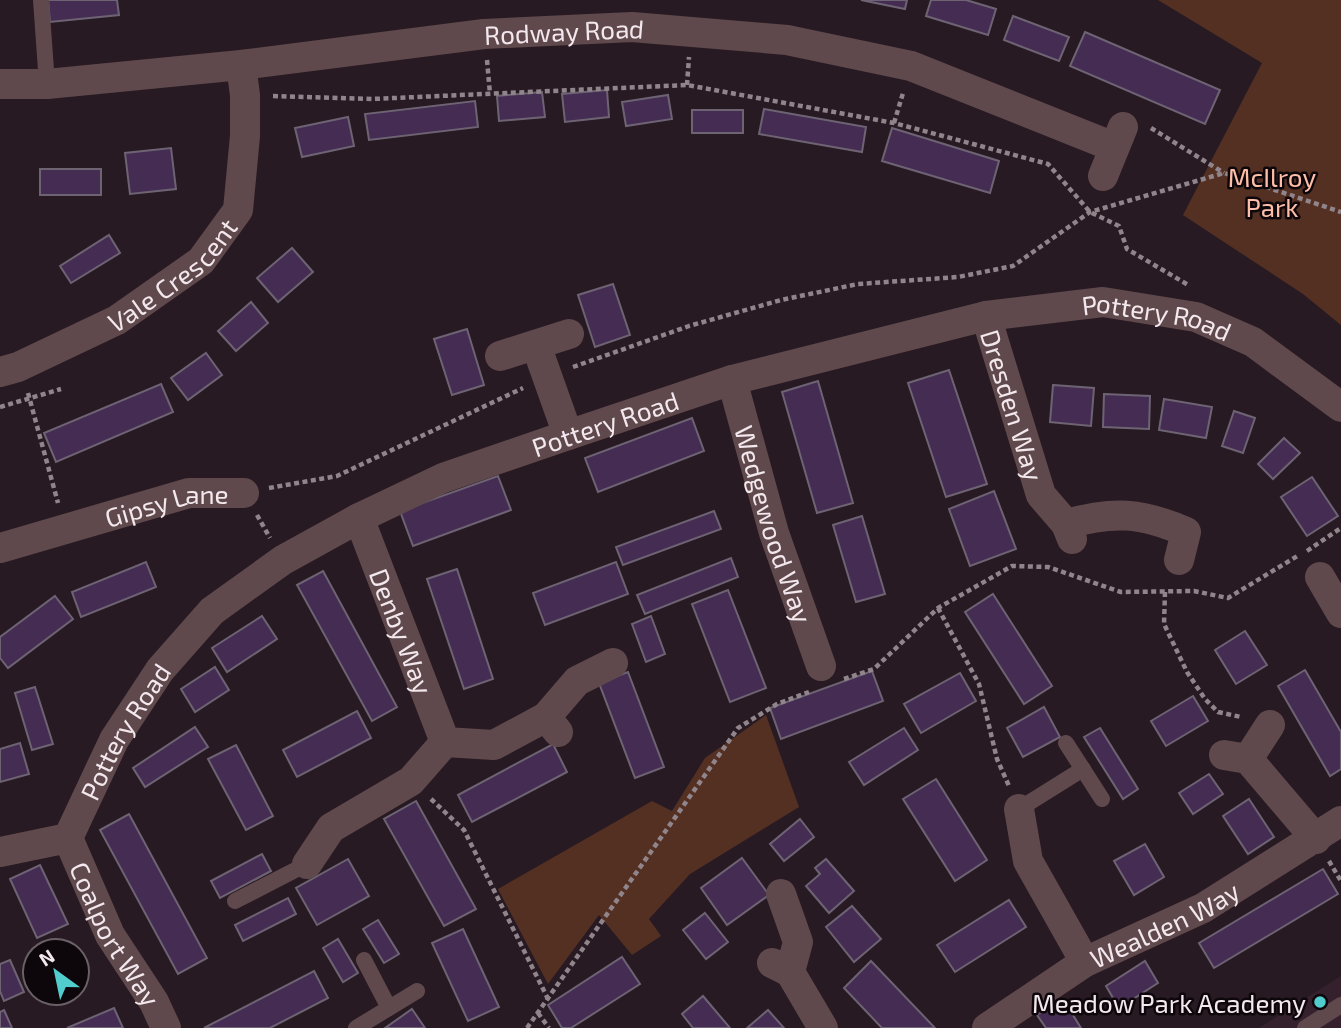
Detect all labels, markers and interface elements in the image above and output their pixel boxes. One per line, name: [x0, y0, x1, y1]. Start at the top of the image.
street label: Rodway Road: [483, 11, 645, 49]
park label: McIlroy Park: [1228, 161, 1316, 222]
street label: Vale Crescent: [103, 212, 243, 338]
street label: Pottery Road: [1080, 286, 1237, 346]
street label: Dresden Way: [976, 326, 1051, 484]
street label: Pottery Road: [527, 384, 682, 462]
street label: Wedgewood Way: [730, 422, 820, 627]
street label: Gipsy Lane: [101, 478, 229, 532]
street label: Denby Way: [364, 564, 441, 698]
street label: Pottery Road: [73, 657, 176, 804]
street label: Coalport Way: [65, 857, 168, 1012]
street label: Wealden Way: [1085, 874, 1245, 973]
north arrow: [21, 937, 91, 1007]
text: N: [34, 944, 58, 971]
place label: Meadow Park Academy: [1032, 987, 1306, 1018]
marker: Meadow Park Academy: [1312, 994, 1328, 1010]

